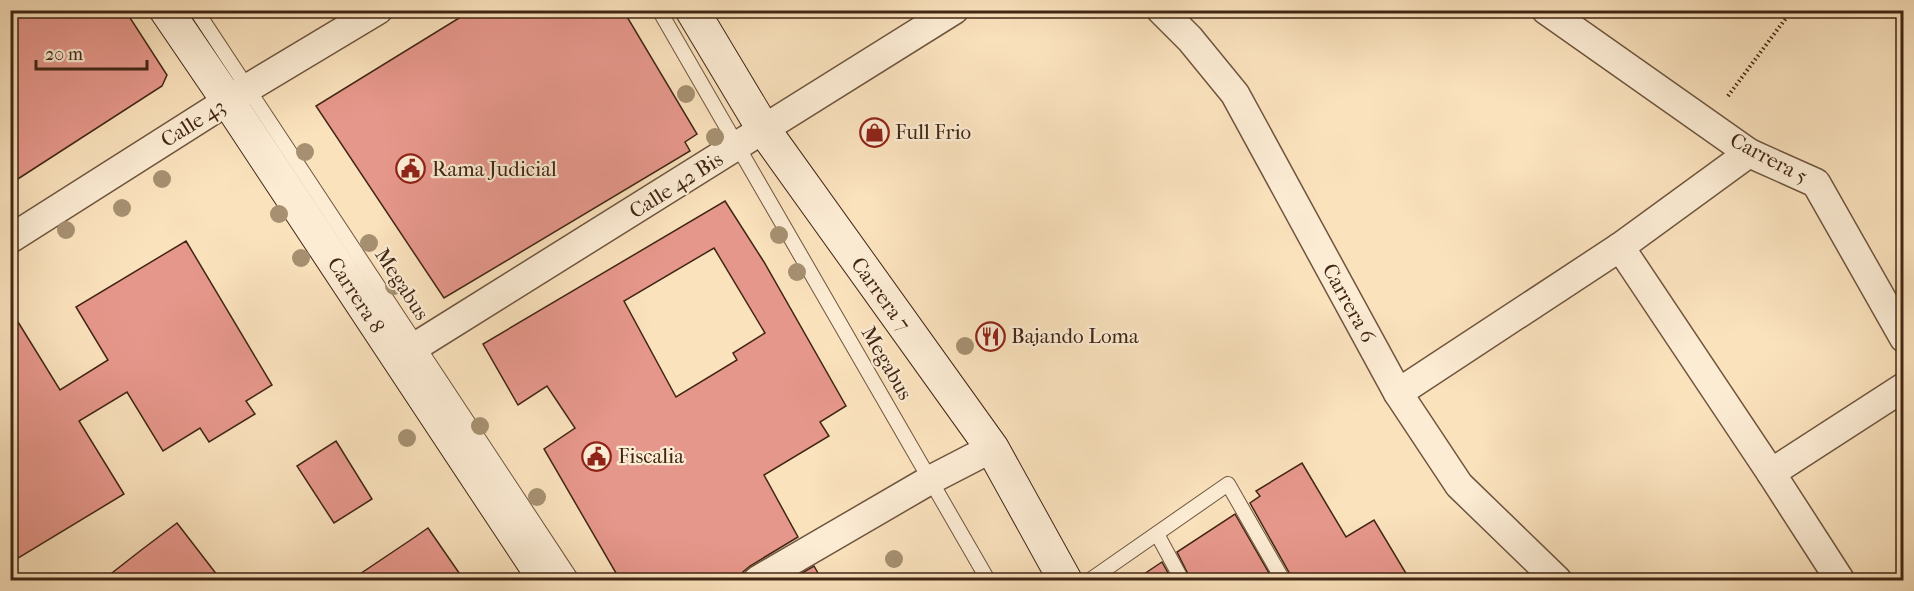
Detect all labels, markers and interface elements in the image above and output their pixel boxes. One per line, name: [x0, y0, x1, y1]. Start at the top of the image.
scale bar: [36, 33, 147, 71]
text: 20 m: [45, 44, 83, 65]
street label: Calle 43: [156, 94, 230, 152]
shop icon: Full Frio: [858, 116, 890, 148]
place label: Full Frio: [895, 120, 971, 144]
street label: Carrera 5: [1726, 128, 1812, 188]
street label: Calle 42 Bis: [625, 147, 727, 223]
public building icon: Rama Judicial: [395, 153, 427, 185]
place label: Rama Judicial: [432, 157, 557, 181]
street label: Megabus: [370, 244, 434, 325]
street label: Carrera 7: [846, 252, 916, 336]
street label: Carrera 8: [323, 253, 389, 337]
street label: Carrera 6: [1318, 259, 1381, 347]
restaurant icon: Bajando Loma: [974, 320, 1006, 352]
street label: Megabus: [856, 322, 918, 404]
place label: Bajando Loma: [1011, 324, 1139, 348]
public building icon: Fiscalia: [581, 440, 613, 472]
place label: Fiscalia: [618, 444, 684, 468]

